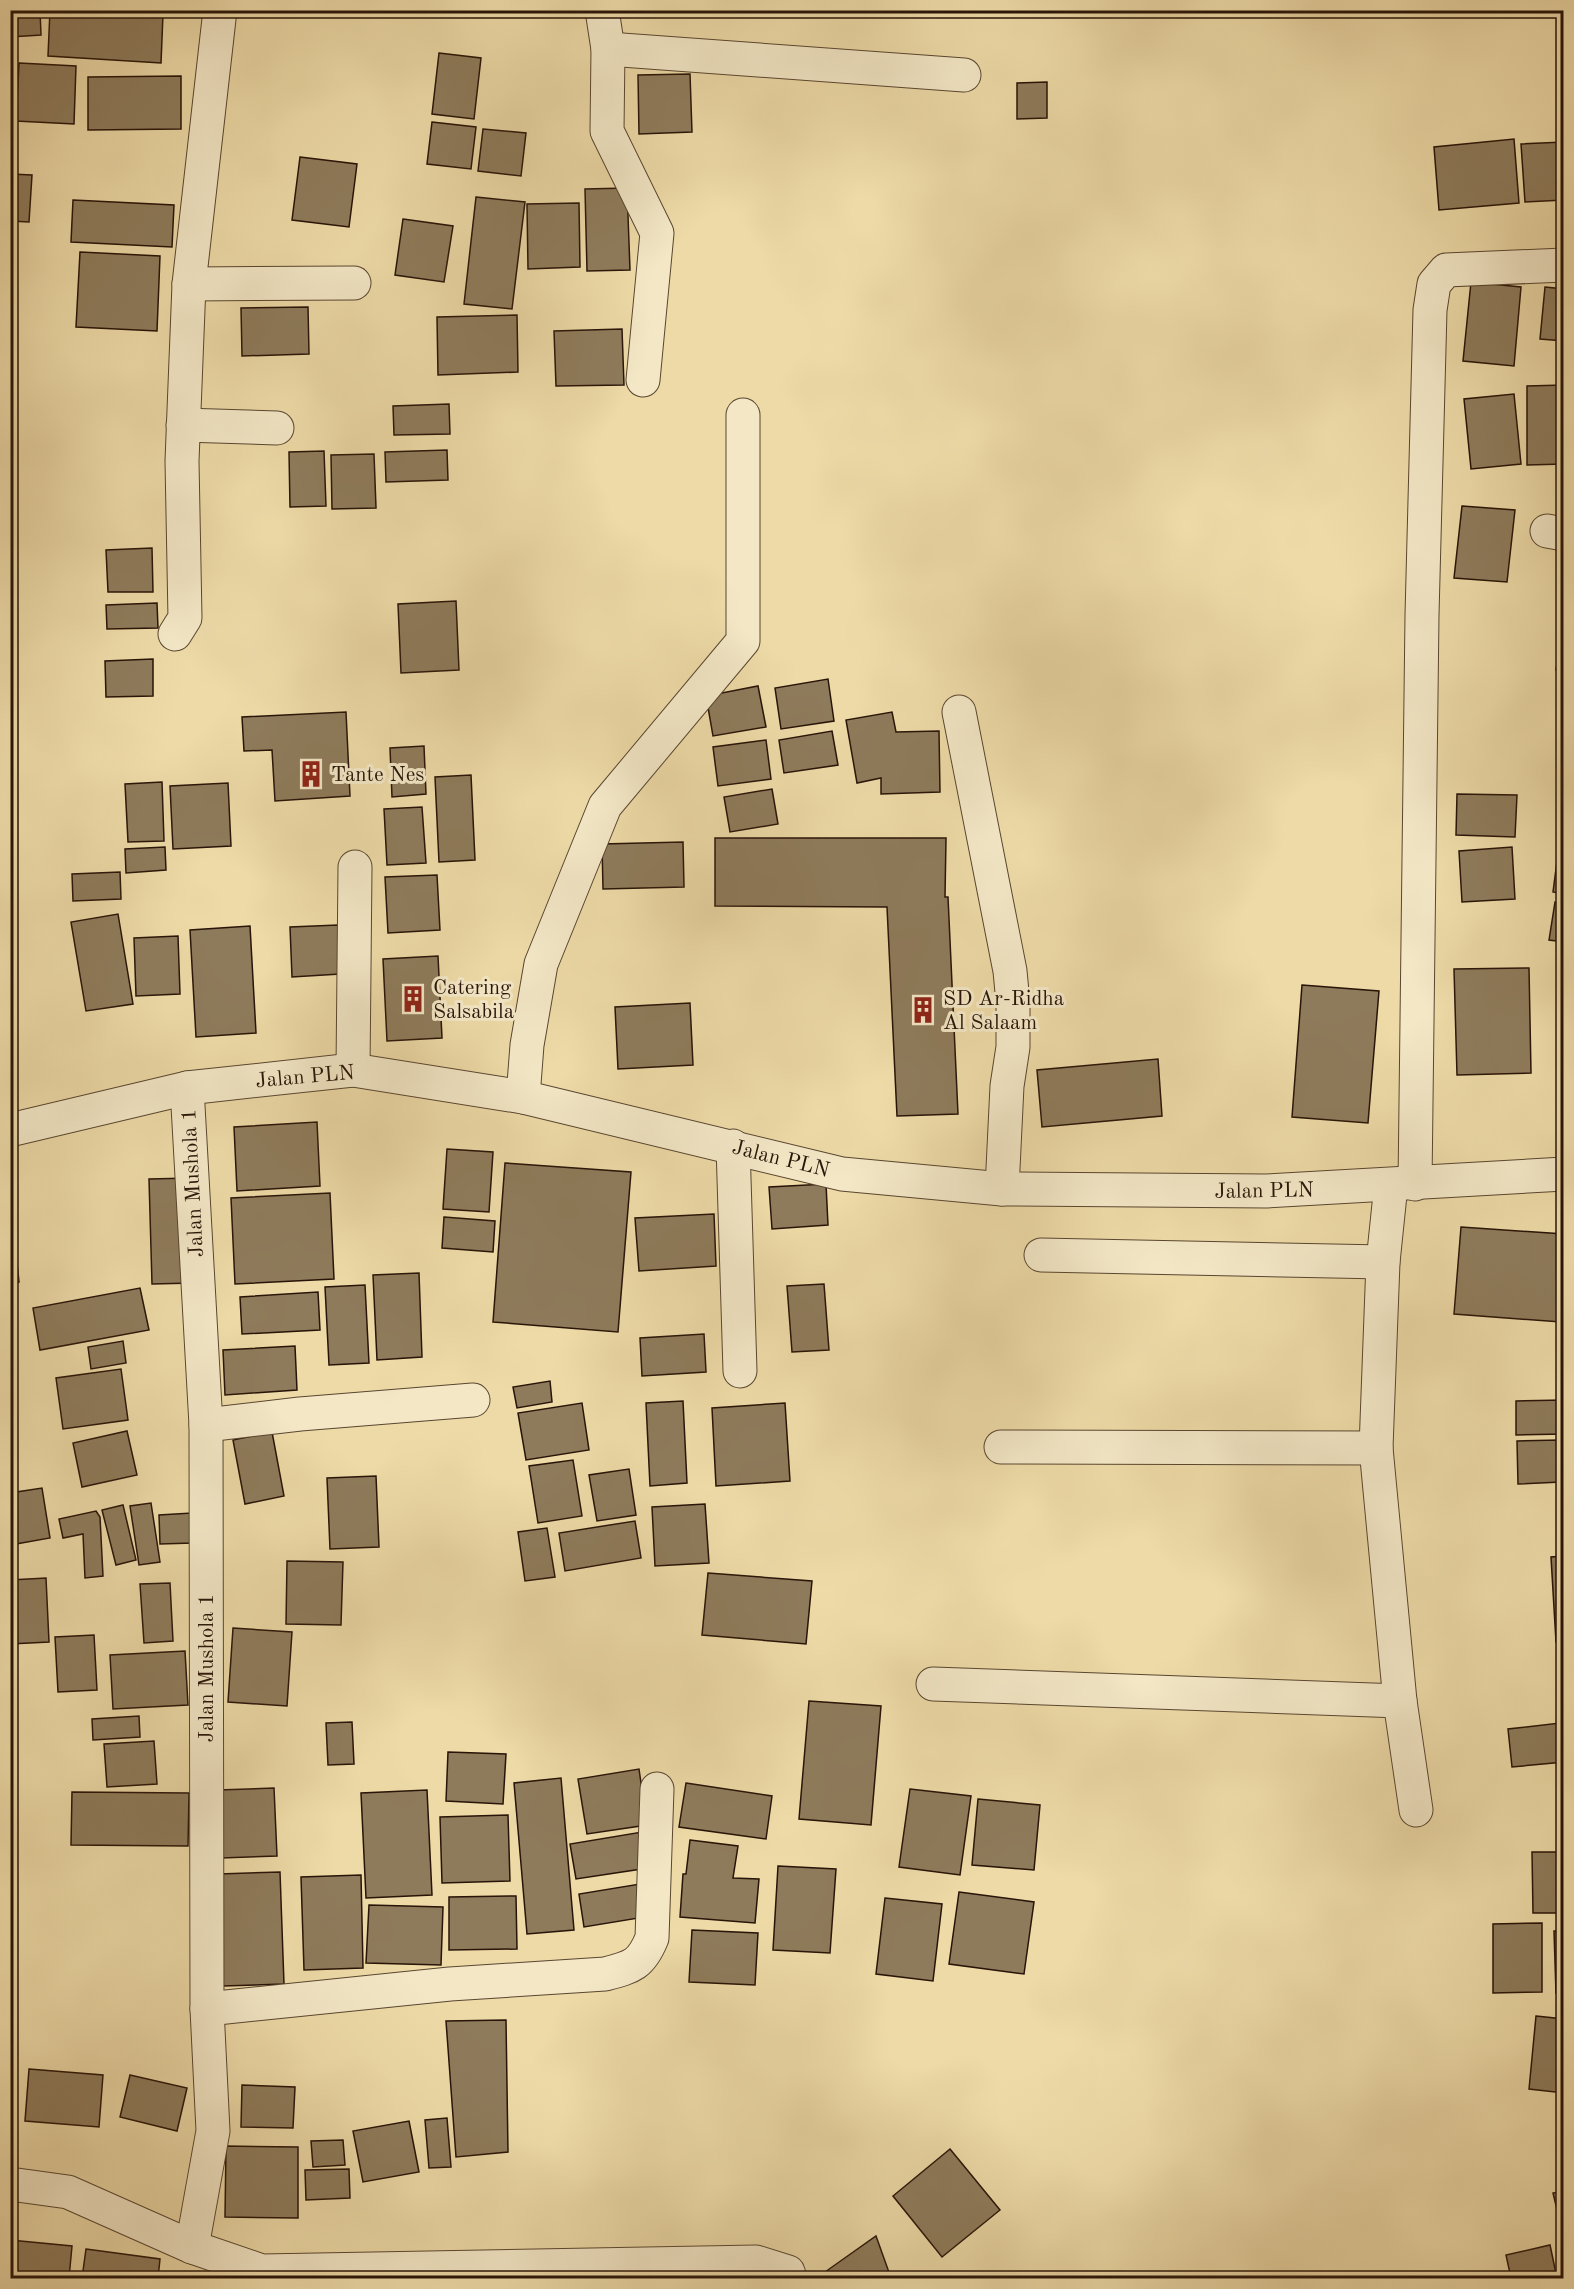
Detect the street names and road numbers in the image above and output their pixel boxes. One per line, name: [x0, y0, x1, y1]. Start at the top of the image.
street label: Jalan PLN: [255, 1063, 356, 1092]
street label: Jalan Mushola 1: [179, 1108, 208, 1258]
street label: Jalan PLN: [730, 1137, 831, 1182]
street label: Jalan PLN: [1214, 1180, 1314, 1203]
street label: Jalan Mushola 1: [197, 1594, 218, 1742]

